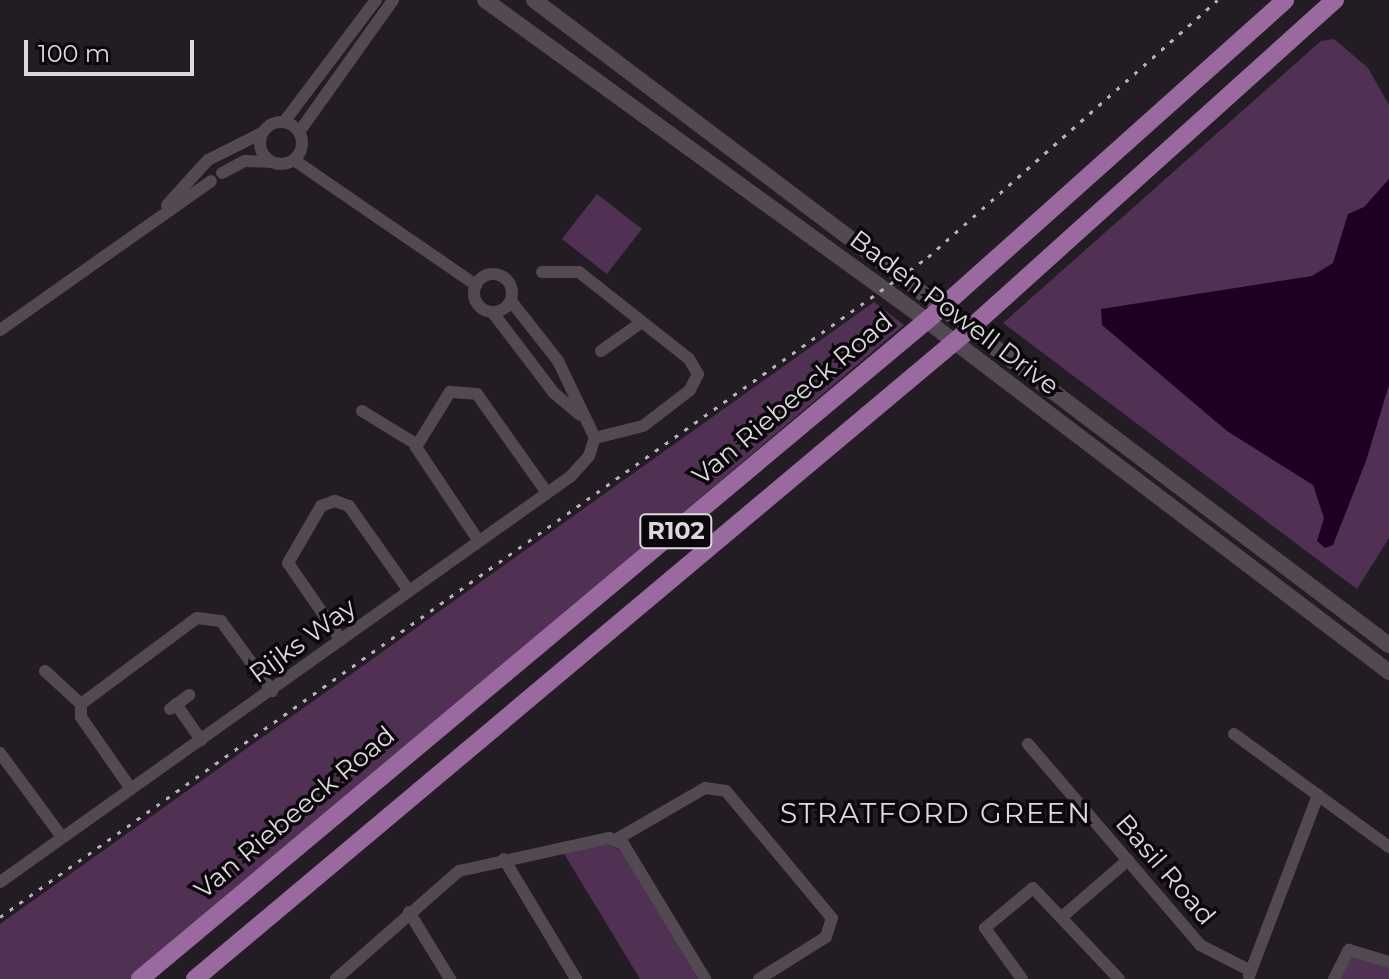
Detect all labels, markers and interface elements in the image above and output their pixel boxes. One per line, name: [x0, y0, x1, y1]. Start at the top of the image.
scale bar: [28, 24, 198, 74]
text: 100 m: [38, 39, 110, 68]
street label: Baden Powell Drive: [843, 224, 1065, 402]
street label: Van Riebeeck Road: [687, 306, 899, 492]
road number: R102: [638, 511, 714, 551]
street label: Rijks Way: [244, 592, 362, 690]
street label: Van Riebeeck Road: [189, 720, 401, 906]
district label: STRATFORD GREEN: [780, 796, 1092, 830]
street label: Basil Road: [1108, 808, 1222, 932]

